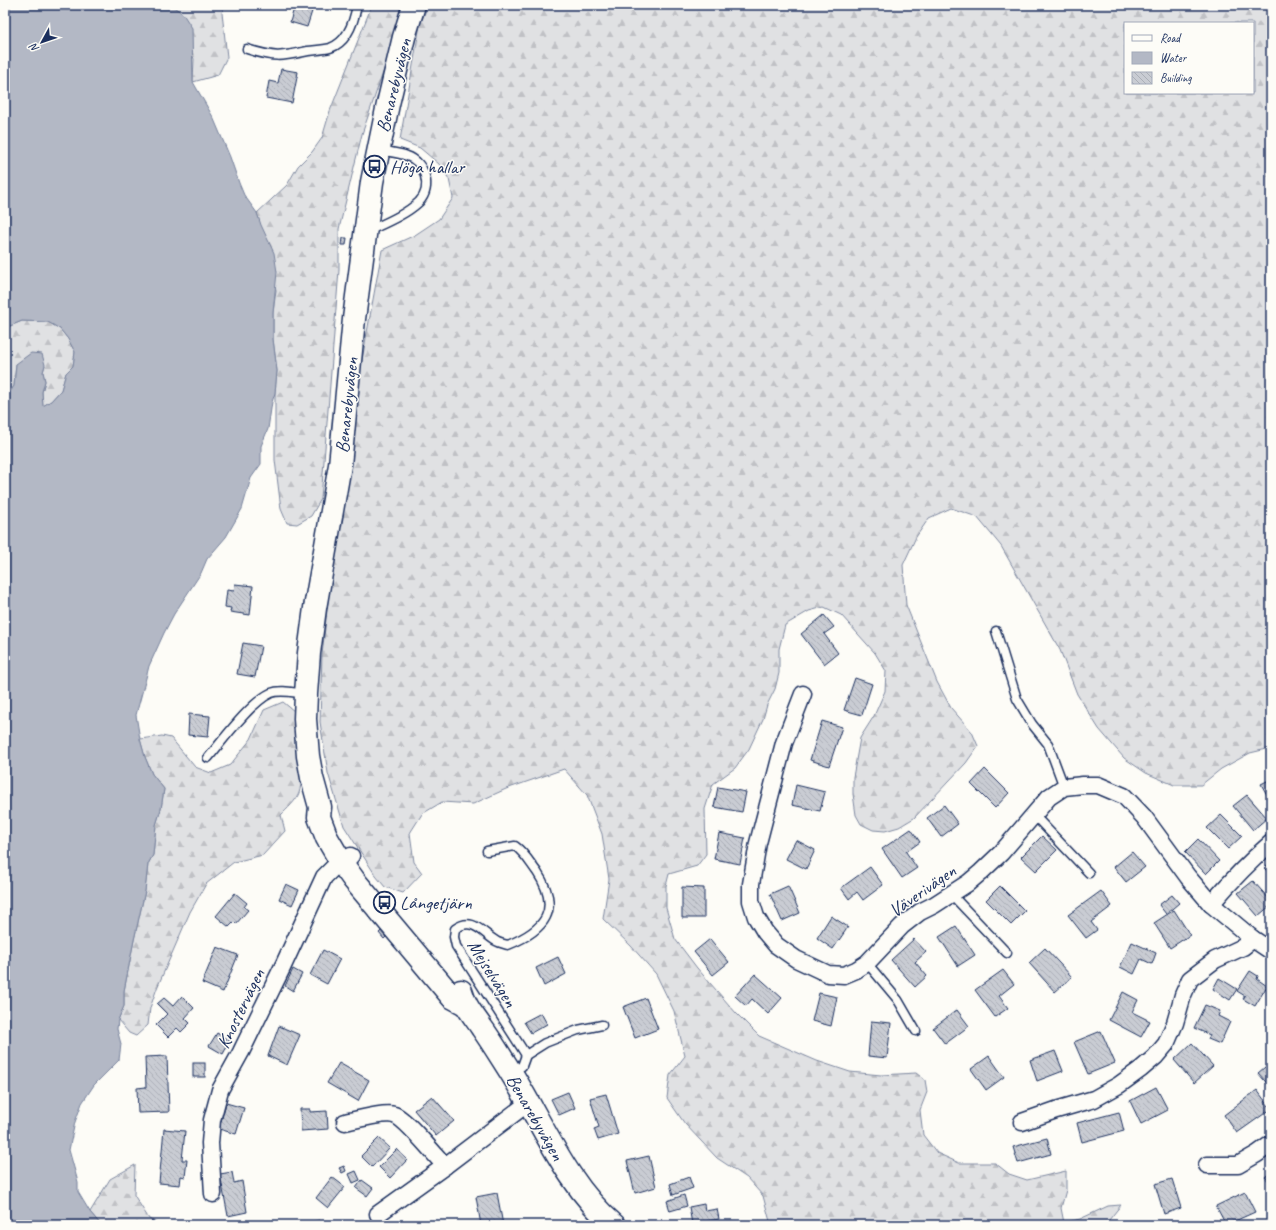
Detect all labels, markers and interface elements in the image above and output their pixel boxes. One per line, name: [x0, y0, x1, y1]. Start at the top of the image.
north arrow: [22, 22, 62, 62]
legend: [1124, 22, 1254, 94]
text: Road: [1160, 30, 1182, 46]
street label: Benarebyvägen: [371, 35, 417, 135]
text: N: [25, 40, 42, 56]
text: Water: [1160, 50, 1188, 66]
text: Building: [1160, 70, 1192, 86]
bus stop icon: Höga hallar: [362, 153, 388, 179]
place label: Höga hallar: [390, 155, 466, 179]
street label: Benarebyvägen: [330, 356, 364, 454]
street label: Väverivägen: [884, 859, 961, 923]
bus stop icon: Långetjärn: [371, 889, 397, 915]
place label: Långetjärn: [400, 891, 472, 915]
street label: Mejselvägen: [462, 935, 523, 1012]
street label: Knostervägen: [211, 964, 271, 1052]
street label: Benarebyvägen: [501, 1070, 570, 1165]

